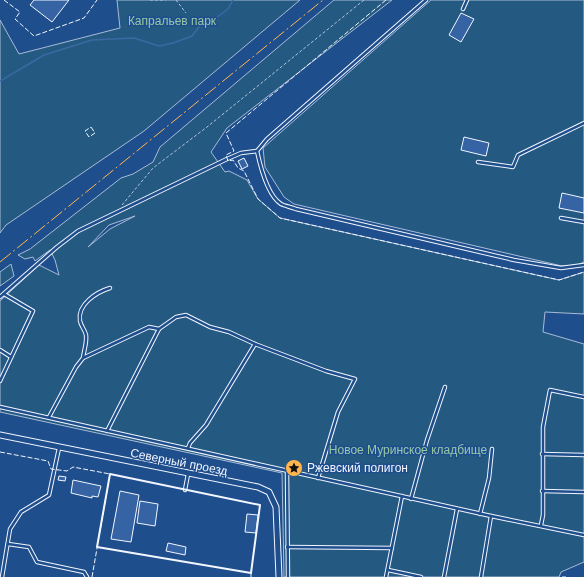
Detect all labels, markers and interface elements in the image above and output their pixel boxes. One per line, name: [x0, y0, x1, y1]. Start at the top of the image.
park label: Капральев парк: [128, 14, 217, 28]
park label: Новое Муринское кладбище: [329, 443, 488, 457]
street label: Северный проезд: [129, 446, 229, 478]
place icon: Ржевский полигон: [284, 458, 304, 478]
place label: Ржевский полигон: [307, 461, 408, 475]

